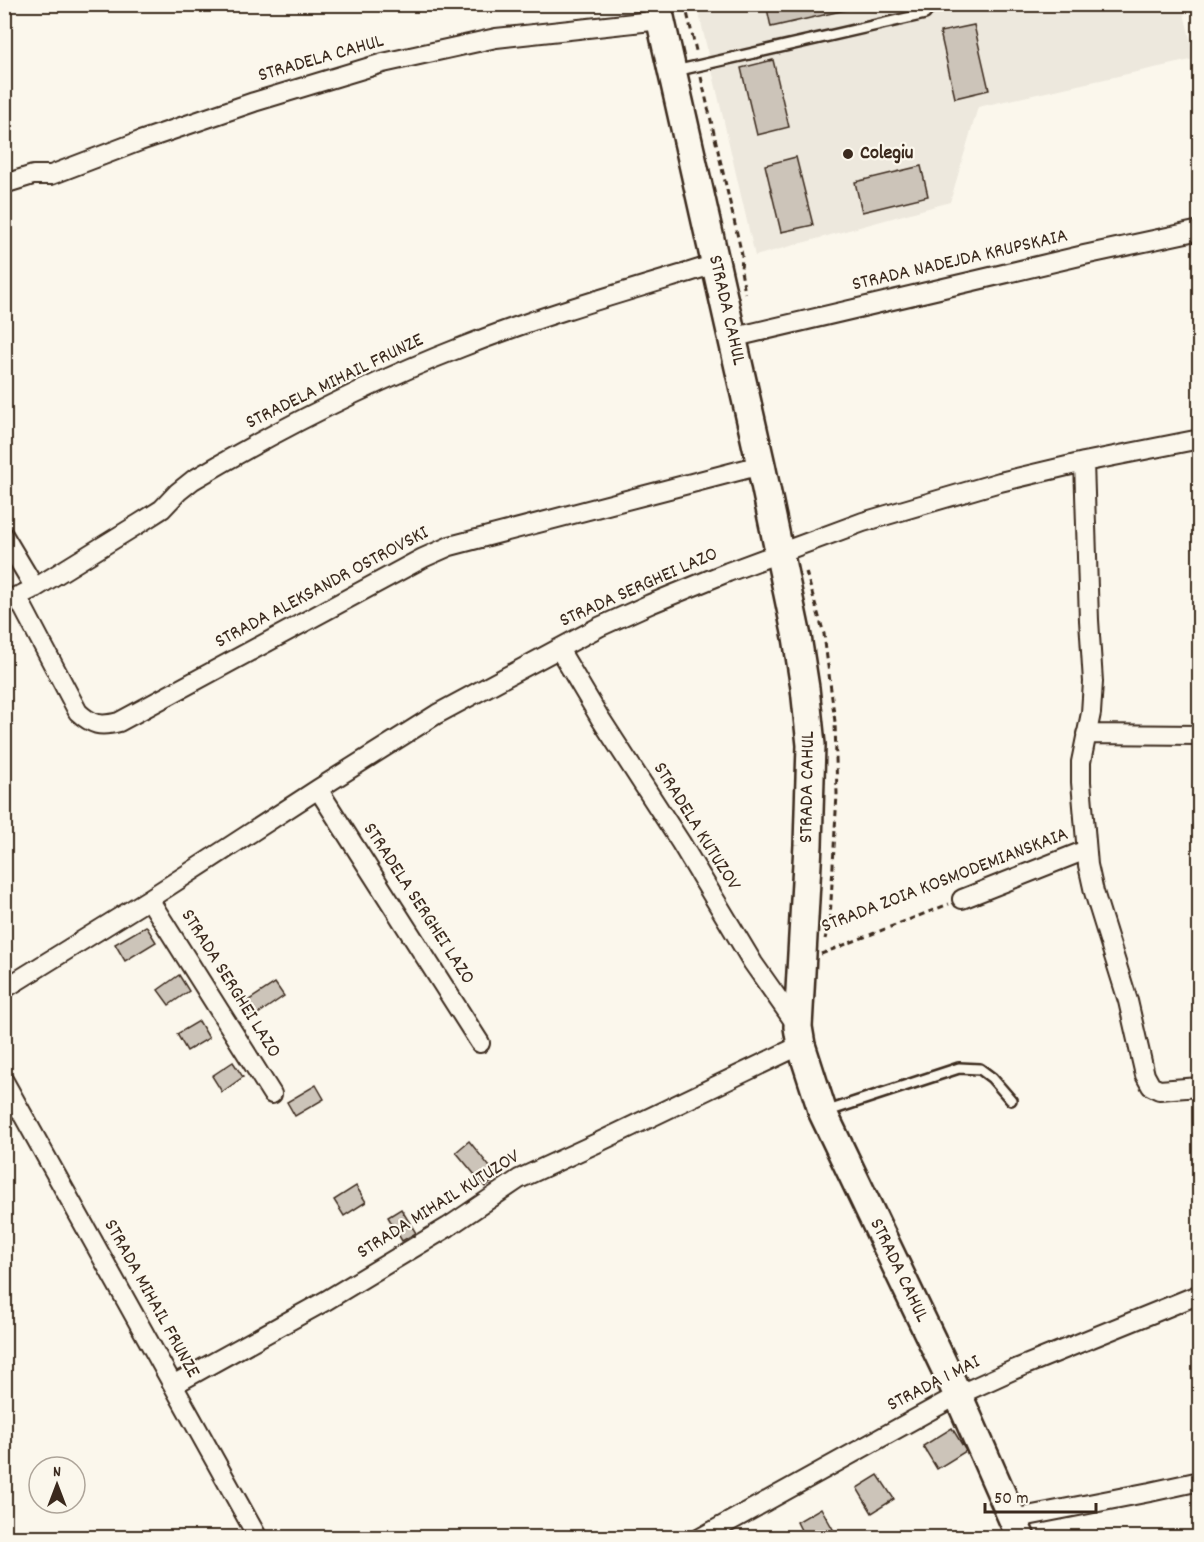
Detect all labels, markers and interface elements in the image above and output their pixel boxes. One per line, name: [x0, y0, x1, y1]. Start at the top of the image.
street label: STRADELA CAHUL: [255, 28, 387, 90]
place label: Colegiu: [860, 140, 913, 168]
marker: Colegiu: [841, 147, 855, 161]
street label: STRADA NADEJDA KRUPSKAIA: [849, 223, 1071, 299]
street label: STRADA CAHUL: [700, 252, 752, 368]
street label: STRADELA MIHAIL FRUNZE: [241, 327, 429, 437]
street label: STRADA ALEKSANDR OSTROVSKI: [210, 520, 434, 656]
street label: STRADA SERGHEI LAZO: [555, 541, 723, 635]
street label: STRADA CAHUL: [793, 731, 823, 843]
street label: STRADELA KUTUZOV: [645, 757, 747, 897]
street label: STRADELA SERGHEI LAZO: [355, 818, 481, 990]
street label: STRADA ZOIA KOSMODEMIANSKAIA: [818, 821, 1073, 941]
street label: STRADA SERGHEI LAZO: [173, 904, 287, 1064]
street label: STRADA MIHAIL KUTUZOV: [352, 1143, 526, 1267]
street label: STRADA CAHUL: [862, 1214, 935, 1327]
street label: STRADA MIHAIL FRUNZE: [96, 1215, 206, 1383]
street label: STRADA 1 MAI: [883, 1349, 985, 1419]
north arrow: [27, 1455, 87, 1515]
text: N: [53, 1461, 61, 1484]
scale bar: [985, 1476, 1096, 1514]
text: 50 m: [994, 1487, 1029, 1512]

